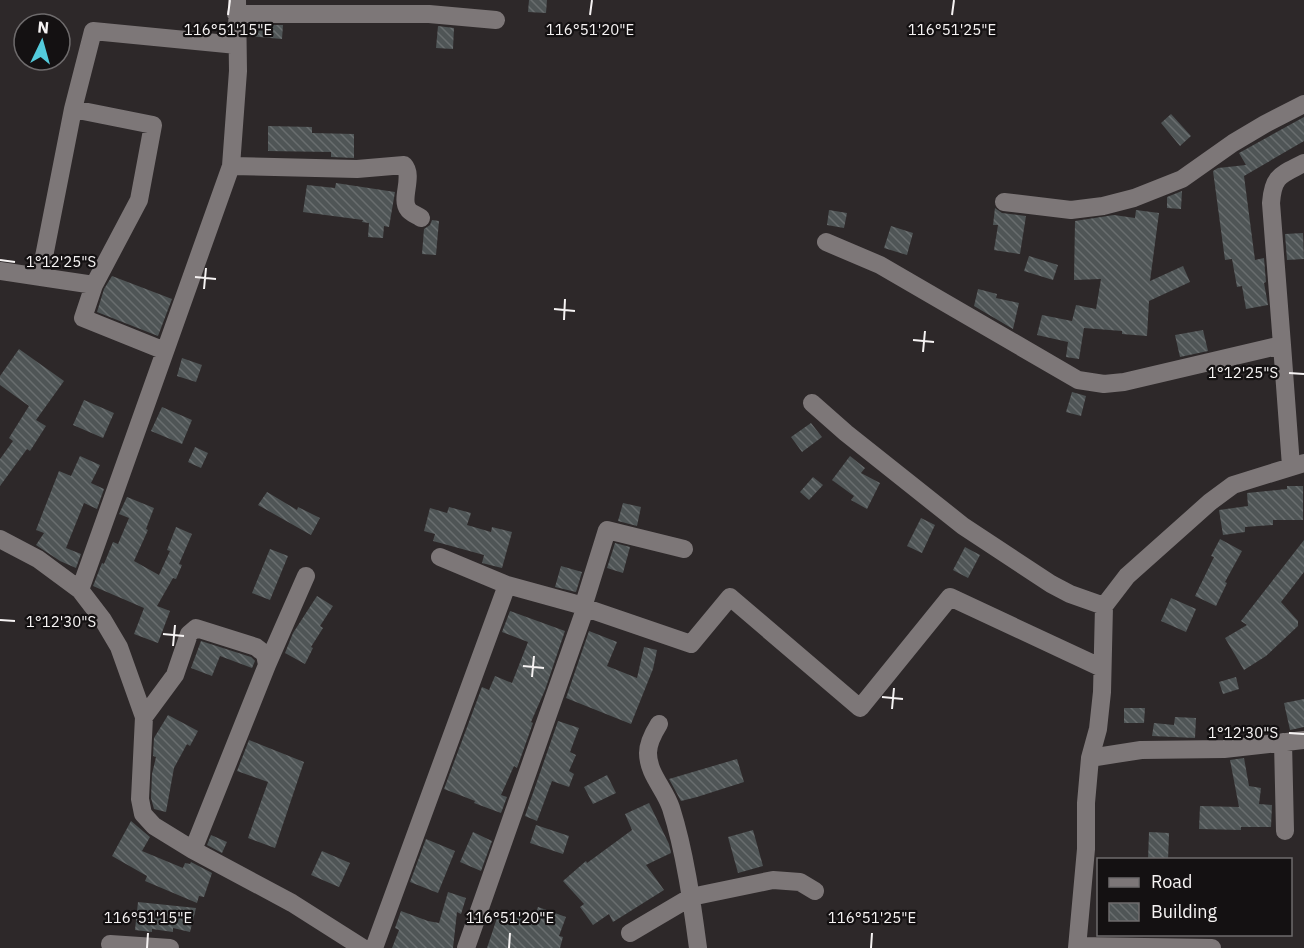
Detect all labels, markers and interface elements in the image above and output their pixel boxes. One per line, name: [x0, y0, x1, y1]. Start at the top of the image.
north arrow: [12, 12, 72, 72]
text: N: [37, 17, 50, 38]
text: 116°51'15"E: [184, 20, 272, 39]
text: 116°51'20"E: [546, 20, 634, 39]
text: 116°51'25"E: [908, 20, 996, 39]
text: 1°12'25"S: [26, 252, 96, 271]
text: 1°12'25"S: [1208, 363, 1278, 382]
text: 1°12'30"S: [26, 612, 96, 631]
text: 1°12'30"S: [1208, 723, 1278, 742]
legend: [1097, 858, 1292, 936]
text: Road: [1151, 870, 1192, 893]
text: Building: [1151, 900, 1218, 923]
text: 116°51'15"E: [104, 908, 192, 927]
text: 116°51'20"E: [466, 908, 554, 927]
text: 116°51'25"E: [828, 908, 916, 927]

